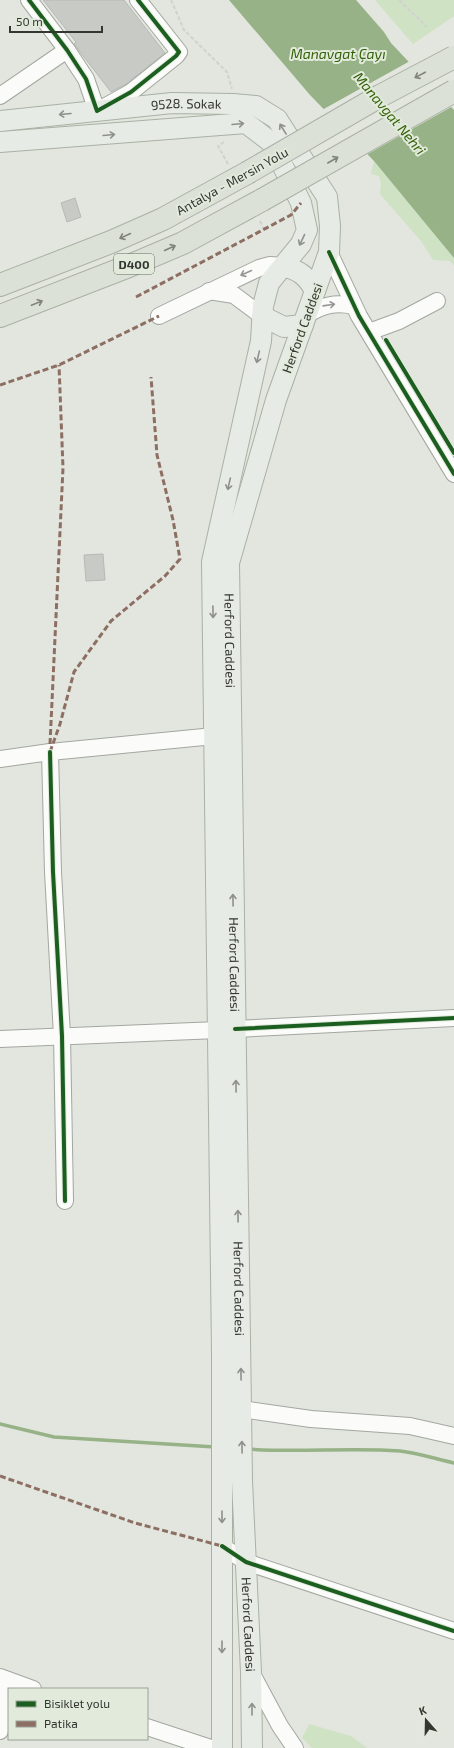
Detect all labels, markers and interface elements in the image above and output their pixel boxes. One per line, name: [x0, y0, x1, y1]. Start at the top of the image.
scale bar: [10, 8, 102, 34]
text: 50 m: [16, 14, 43, 28]
water label: Manavgat Çayı: [290, 45, 386, 63]
water label: Manavgat Nehri: [350, 68, 430, 158]
one-way arrow: [414, 72, 426, 79]
street label: 9528. Sokak: [150, 95, 222, 113]
one-way arrow: [59, 111, 72, 118]
one-way arrow: [231, 120, 244, 127]
one-way arrow: [279, 123, 287, 135]
one-way arrow: [102, 131, 115, 138]
street label: Antalya - Mersin Yolu: [173, 144, 291, 218]
one-way arrow: [327, 155, 339, 163]
one-way arrow: [120, 233, 132, 240]
one-way arrow: [298, 234, 305, 246]
one-way arrow: [164, 244, 176, 252]
road number: D400: [114, 254, 154, 274]
one-way arrow: [241, 270, 253, 278]
street label: Herford Caddesi: [278, 281, 326, 375]
one-way arrow: [30, 299, 42, 306]
one-way arrow: [322, 301, 335, 309]
one-way arrow: [253, 351, 261, 364]
one-way arrow: [225, 477, 233, 490]
street label: Herford Caddesi: [221, 593, 239, 688]
one-way arrow: [209, 605, 216, 618]
one-way arrow: [230, 894, 237, 907]
street label: Herford Caddesi: [226, 917, 243, 1012]
one-way arrow: [232, 1080, 240, 1093]
one-way arrow: [234, 1210, 242, 1223]
street label: Herford Caddesi: [231, 1241, 248, 1336]
one-way arrow: [237, 1368, 244, 1381]
one-way arrow: [238, 1441, 246, 1454]
one-way arrow: [218, 1510, 226, 1523]
street label: Herford Caddesi: [239, 1577, 259, 1672]
one-way arrow: [218, 1640, 226, 1653]
legend: [8, 1688, 148, 1740]
text: Bisiklet yolu: [44, 1696, 110, 1710]
north arrow: [406, 1700, 446, 1740]
one-way arrow: [248, 1703, 256, 1716]
text: K: [417, 1703, 428, 1717]
text: Patika: [44, 1716, 78, 1730]

